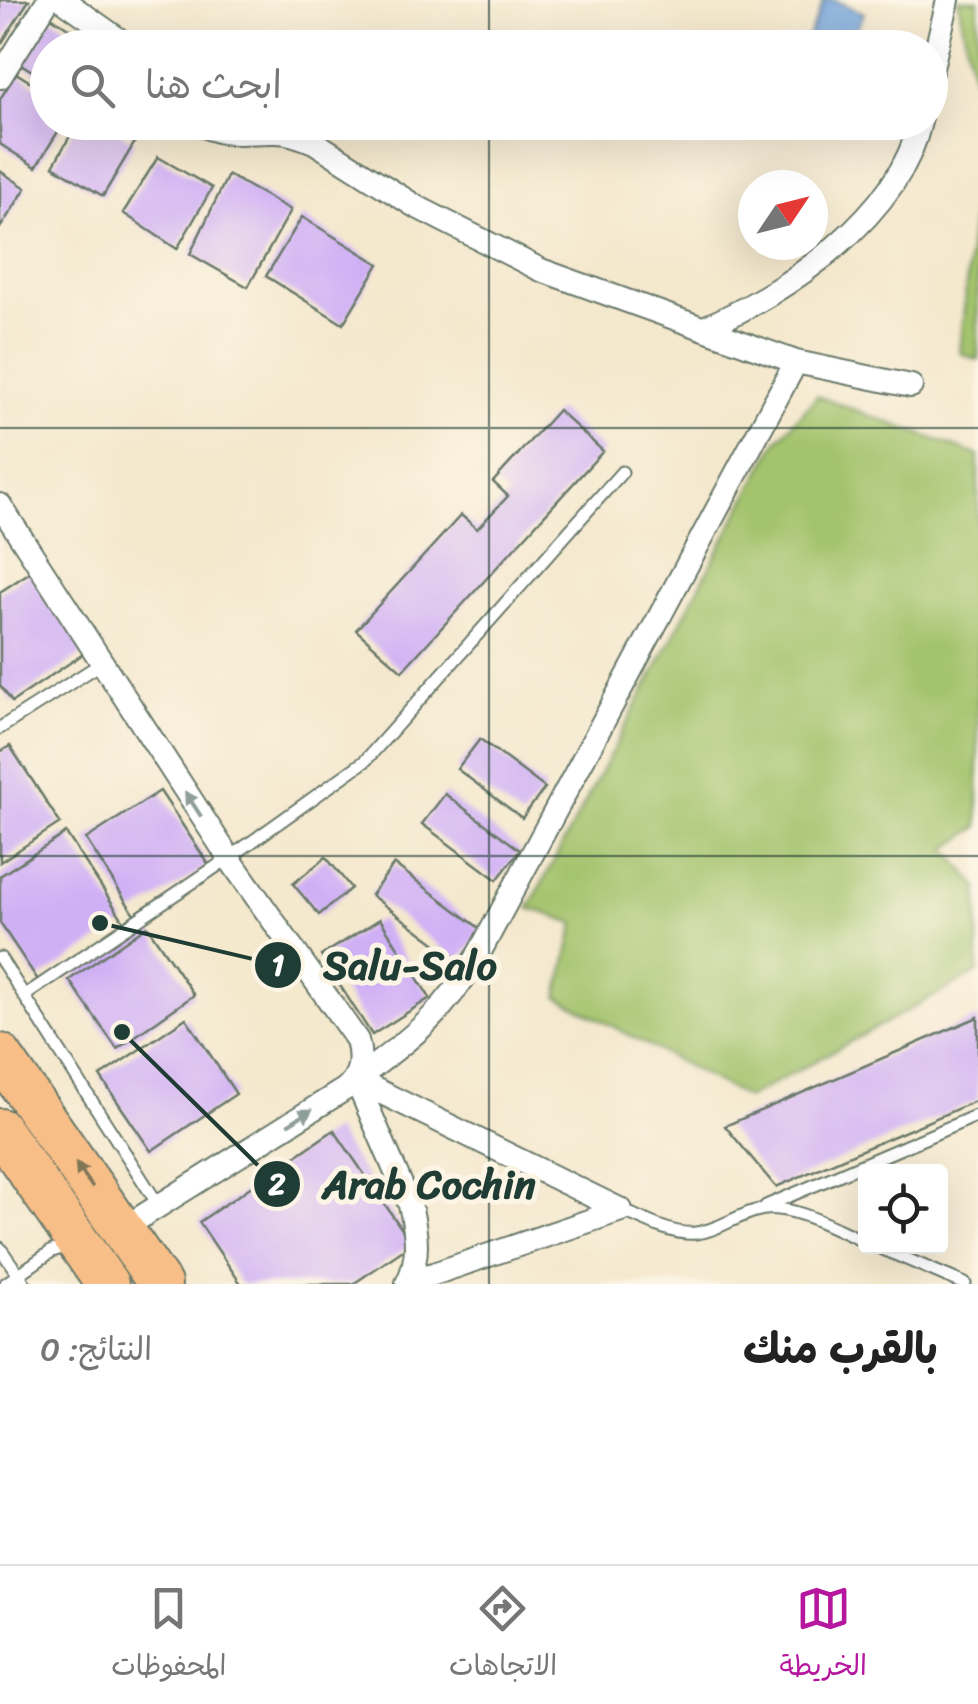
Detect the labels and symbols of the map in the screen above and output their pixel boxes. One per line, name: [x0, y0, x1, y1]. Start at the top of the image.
north arrow: [738, 170, 828, 260]
one-way arrow: [185, 790, 203, 818]
callout: Salu-Salo: [253, 930, 517, 1000]
text: Salu-Salo: [322, 930, 497, 1001]
text: 1: [272, 938, 285, 992]
one-way arrow: [287, 1108, 314, 1127]
callout: Arab Cochin: [252, 1149, 556, 1219]
text: Arab Cochin: [320, 1149, 536, 1220]
text: 2: [268, 1157, 286, 1211]
one-way arrow: [75, 1162, 94, 1189]

